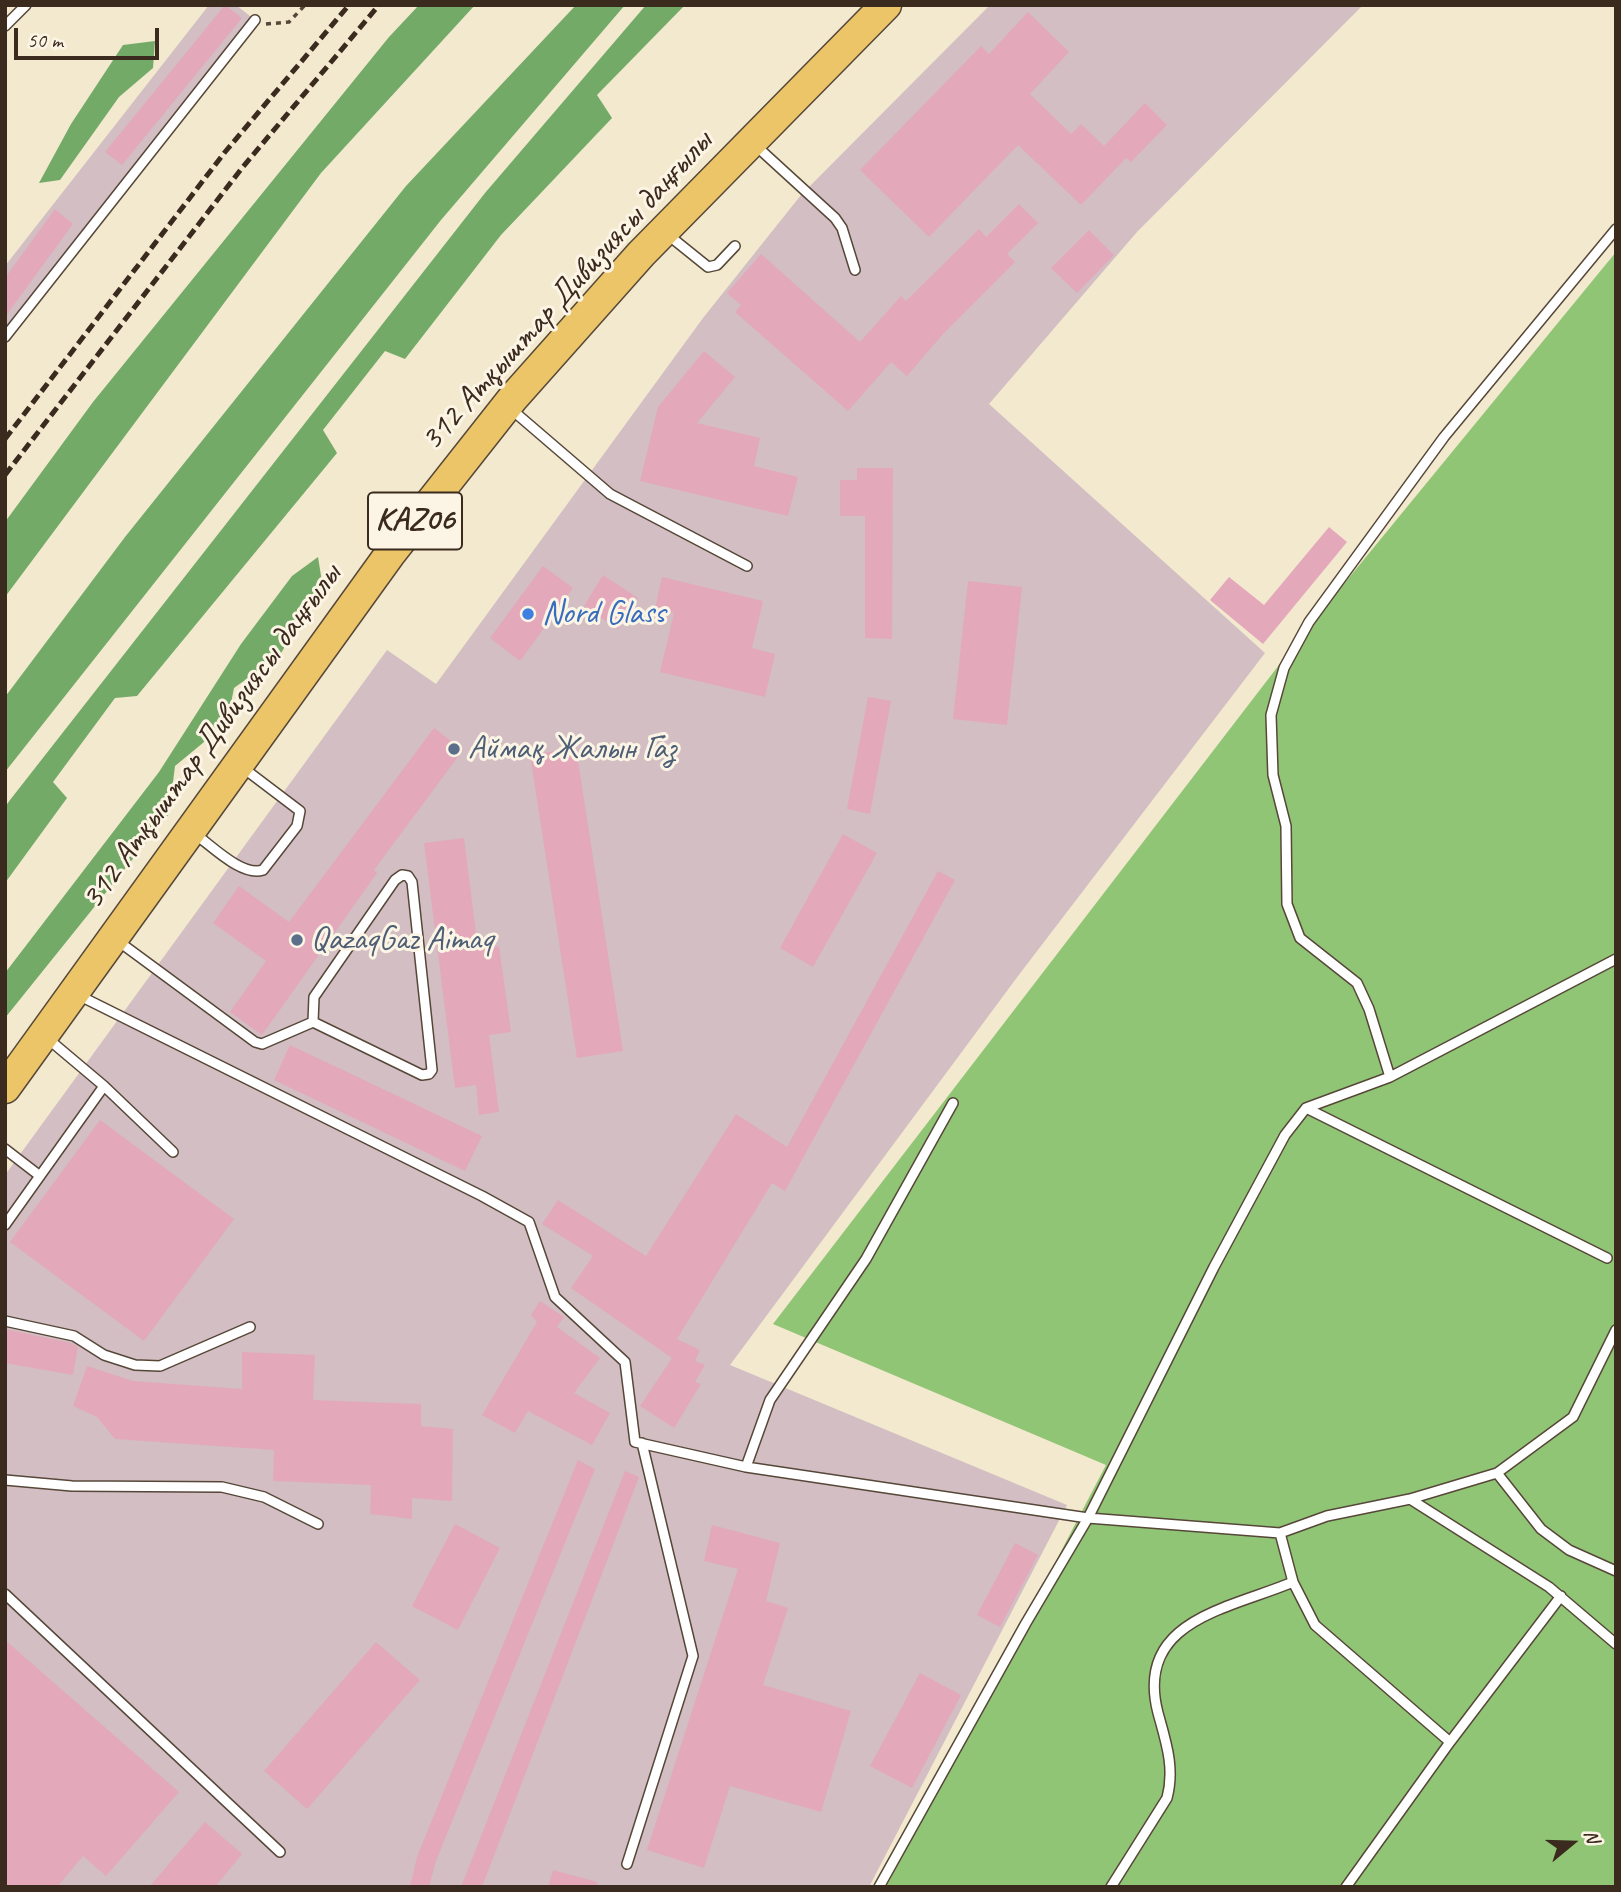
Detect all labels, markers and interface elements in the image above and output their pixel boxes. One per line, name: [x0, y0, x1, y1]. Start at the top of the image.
scale bar: [18, 14, 163, 58]
text: 50 m: [27, 27, 63, 53]
street label: 312 Атқыштар Дивизиясы даңғылы: [413, 123, 721, 459]
road number: KАZ06: [368, 492, 462, 550]
street label: 312 Атқыштар Дивизиясы даңғылы: [73, 557, 351, 917]
place label: Nord Glass: [542, 594, 665, 634]
marker: Nord Glass: [520, 606, 536, 622]
place label: Аймақ Жалын Газ: [468, 729, 675, 769]
marker: Аймақ Жалын Газ: [446, 741, 462, 757]
place label: QazaqGaz Aimaq: [311, 920, 493, 960]
marker: QazaqGaz Aimaq: [289, 932, 305, 948]
north arrow: [1537, 1808, 1607, 1878]
text: N: [1579, 1827, 1605, 1846]

